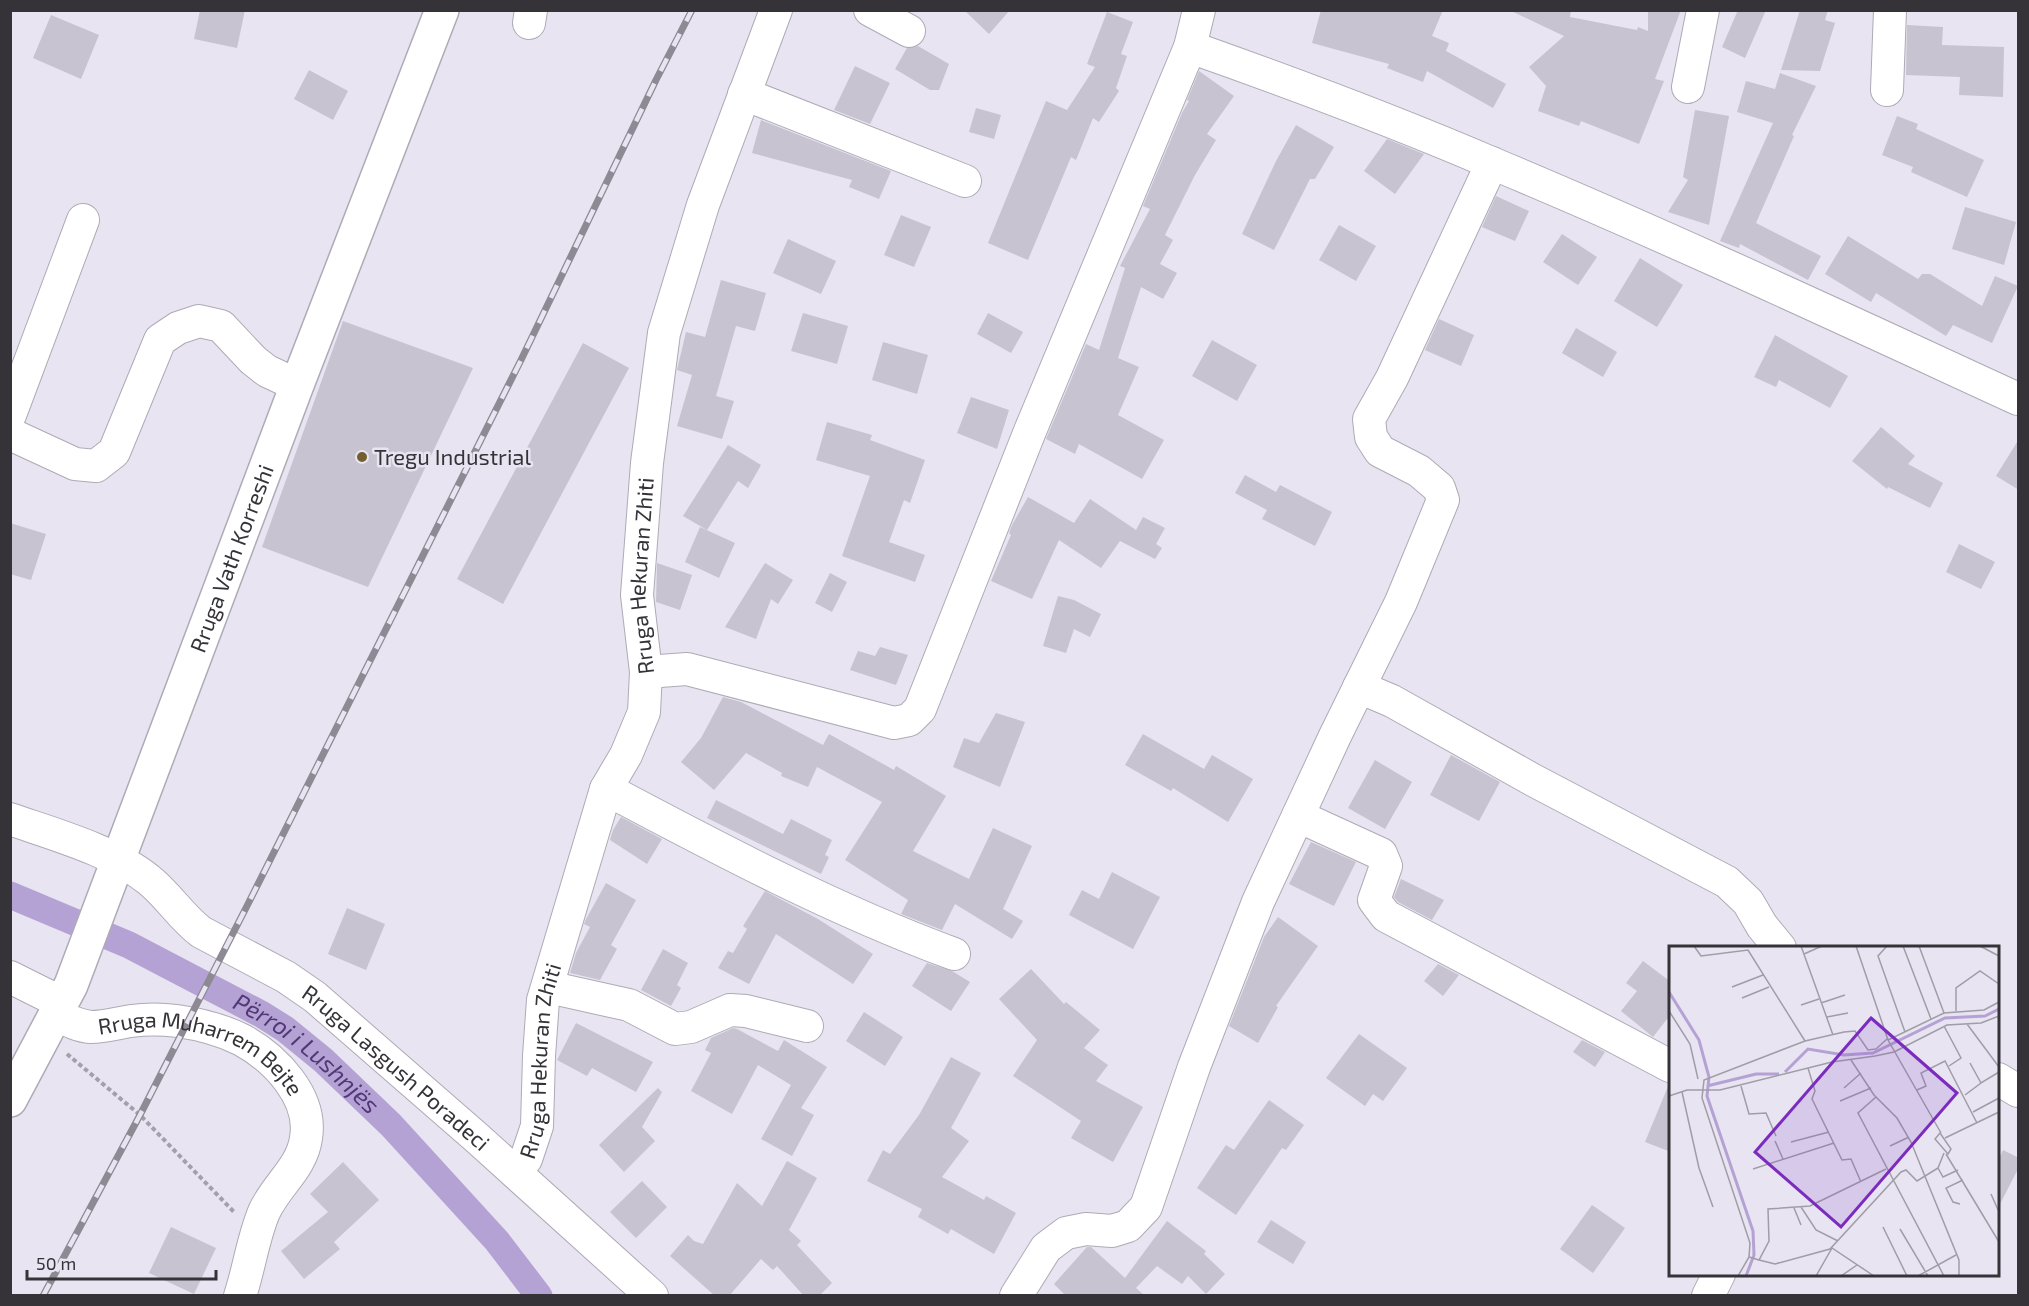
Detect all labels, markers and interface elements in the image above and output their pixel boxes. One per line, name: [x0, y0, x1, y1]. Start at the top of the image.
place label: Tregu Industrial: [374, 443, 531, 469]
marker: Tregu Industrial: [355, 450, 369, 464]
street label: Rruga Vath Korreshi: [184, 461, 278, 656]
street label: Rruga Hekuran Zhiti: [623, 476, 658, 676]
inset map: [1669, 946, 1999, 1276]
street label: Rruga Hekuran Zhiti: [513, 960, 565, 1162]
street label: Rruga Lasgush Poradeci: [298, 979, 496, 1155]
water label: Përroi i Lushnjës: [229, 986, 386, 1119]
street label: Rruga Muharrem Bejte: [96, 1005, 309, 1100]
scale bar: [27, 1243, 216, 1281]
text: 50 m: [36, 1252, 76, 1274]

